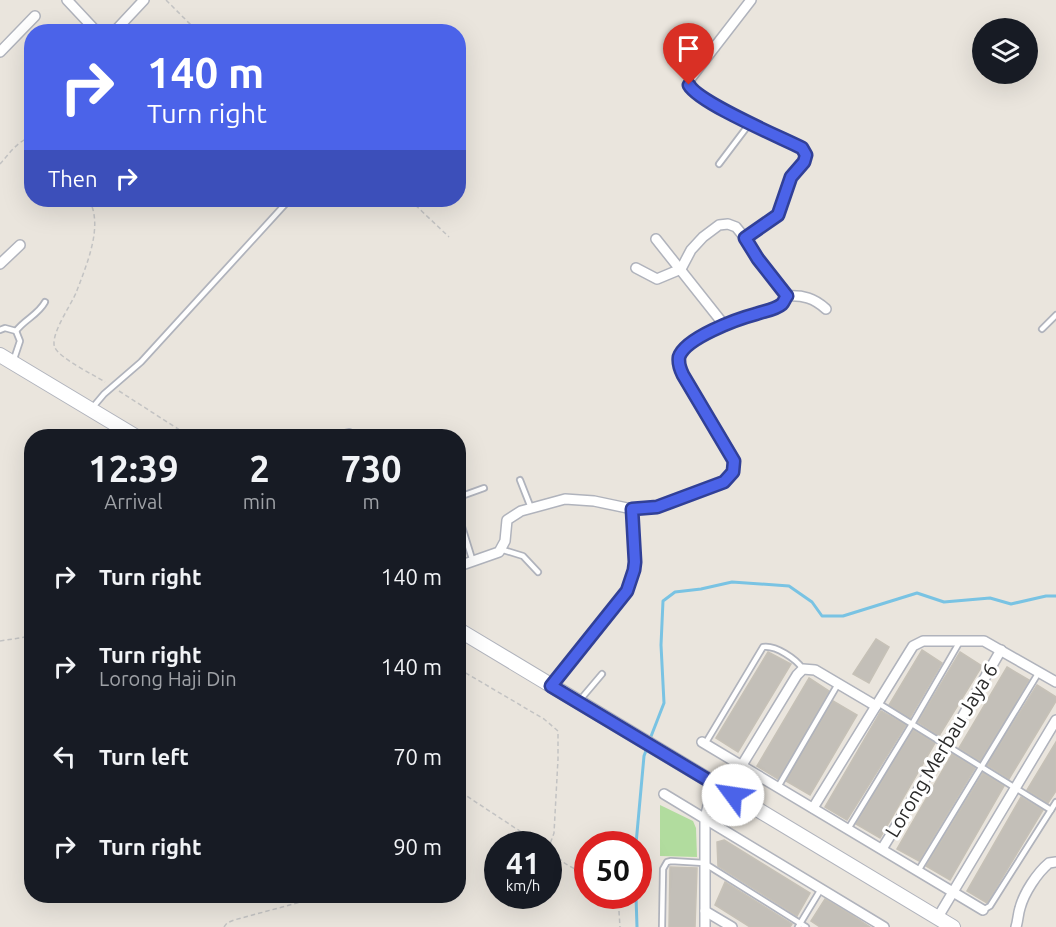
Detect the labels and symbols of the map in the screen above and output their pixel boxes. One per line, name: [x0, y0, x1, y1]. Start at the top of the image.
pin: [663, 23, 714, 85]
street label: Lorong Merbau Jaya 6: [880, 659, 1002, 841]
position arrow: [701, 763, 765, 827]
speed limit sign: 50: [574, 831, 652, 909]

